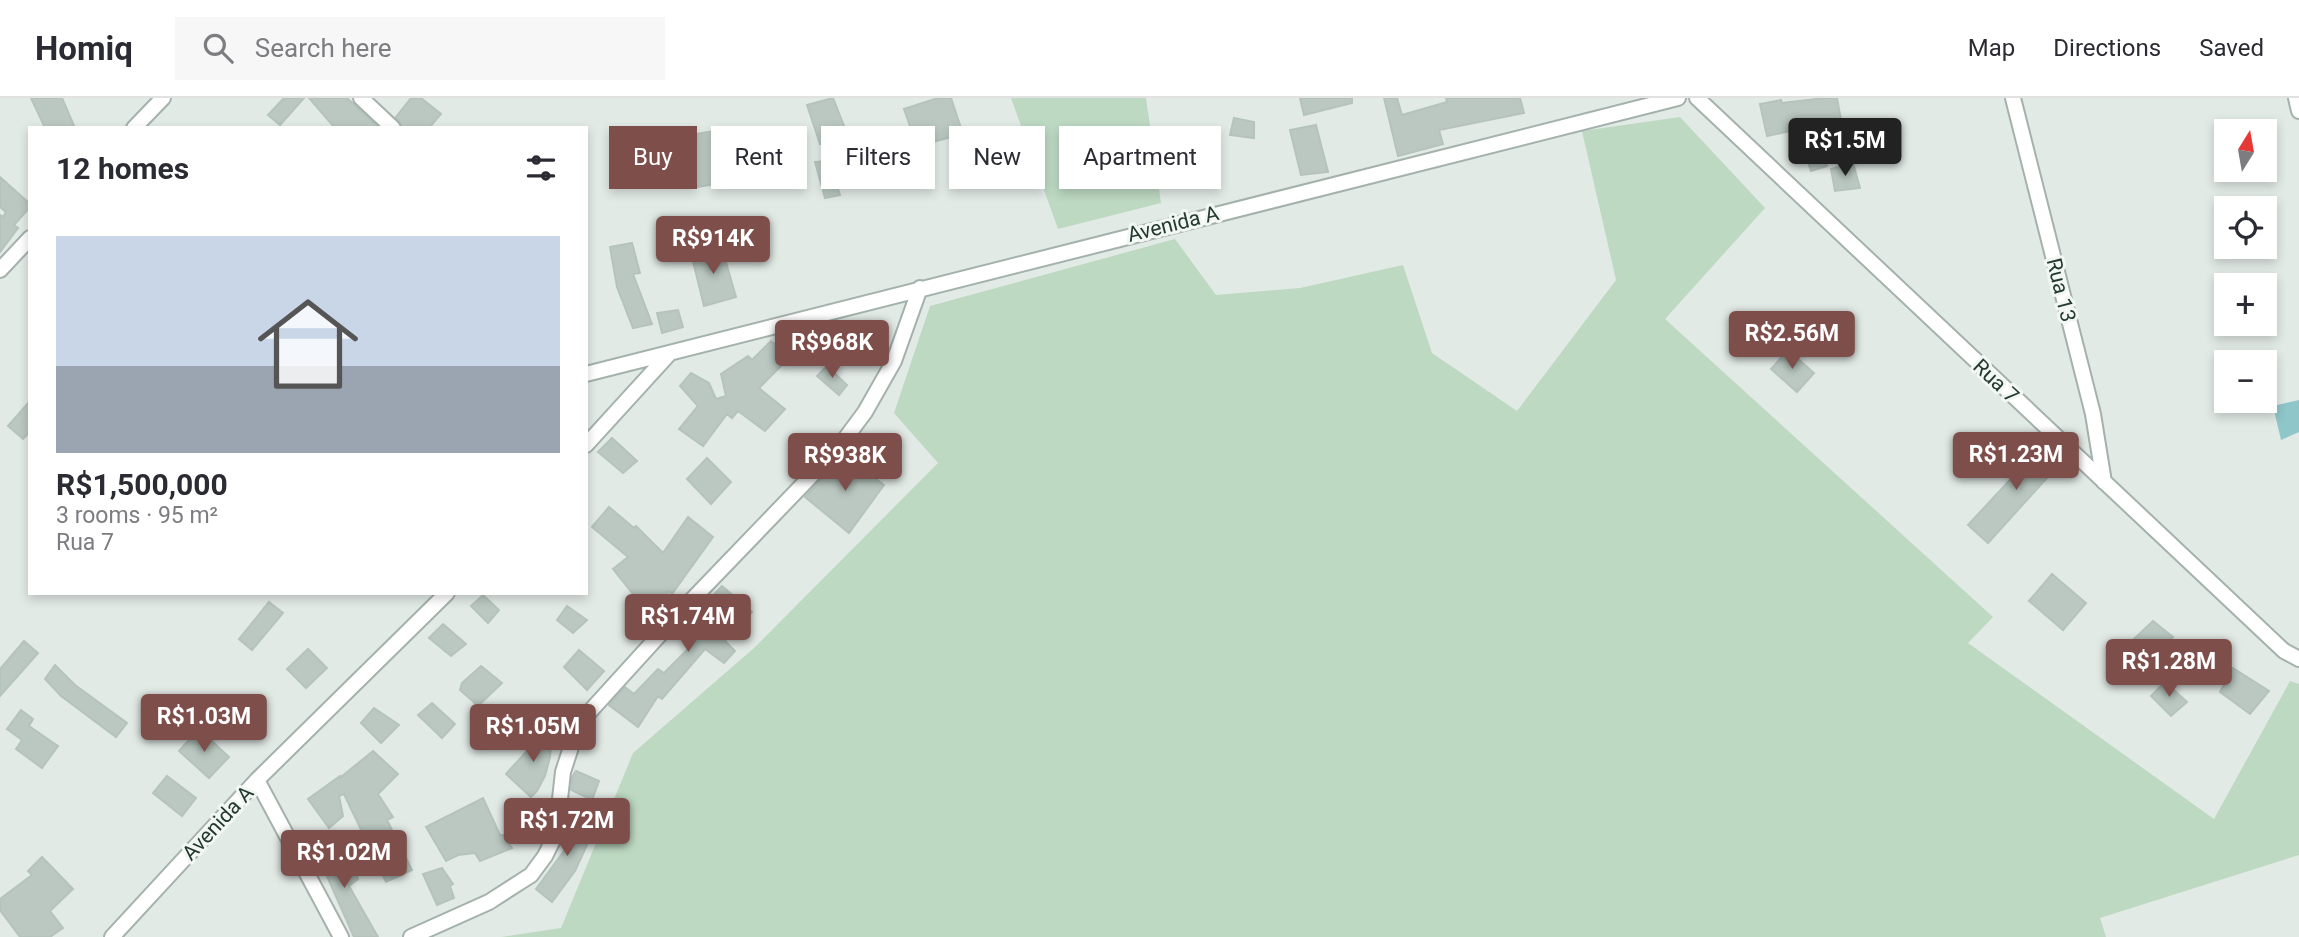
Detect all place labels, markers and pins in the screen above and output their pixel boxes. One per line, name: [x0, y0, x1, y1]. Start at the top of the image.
pin: R$1.5M: [1788, 118, 1902, 178]
pin: R$914K: [656, 216, 770, 276]
pin: R$2.56M: [1727, 312, 1857, 371]
pin: R$968K: [775, 320, 889, 380]
pin: R$1.23M: [1951, 432, 2081, 492]
pin: R$938K: [788, 434, 902, 493]
pin: R$1.74M: [623, 594, 753, 654]
pin: R$1.28M: [2104, 640, 2234, 699]
pin: R$1.03M: [139, 694, 269, 754]
pin: R$1.05M: [468, 704, 598, 764]
pin: R$1.72M: [502, 798, 632, 858]
pin: R$1.02M: [279, 830, 409, 890]

